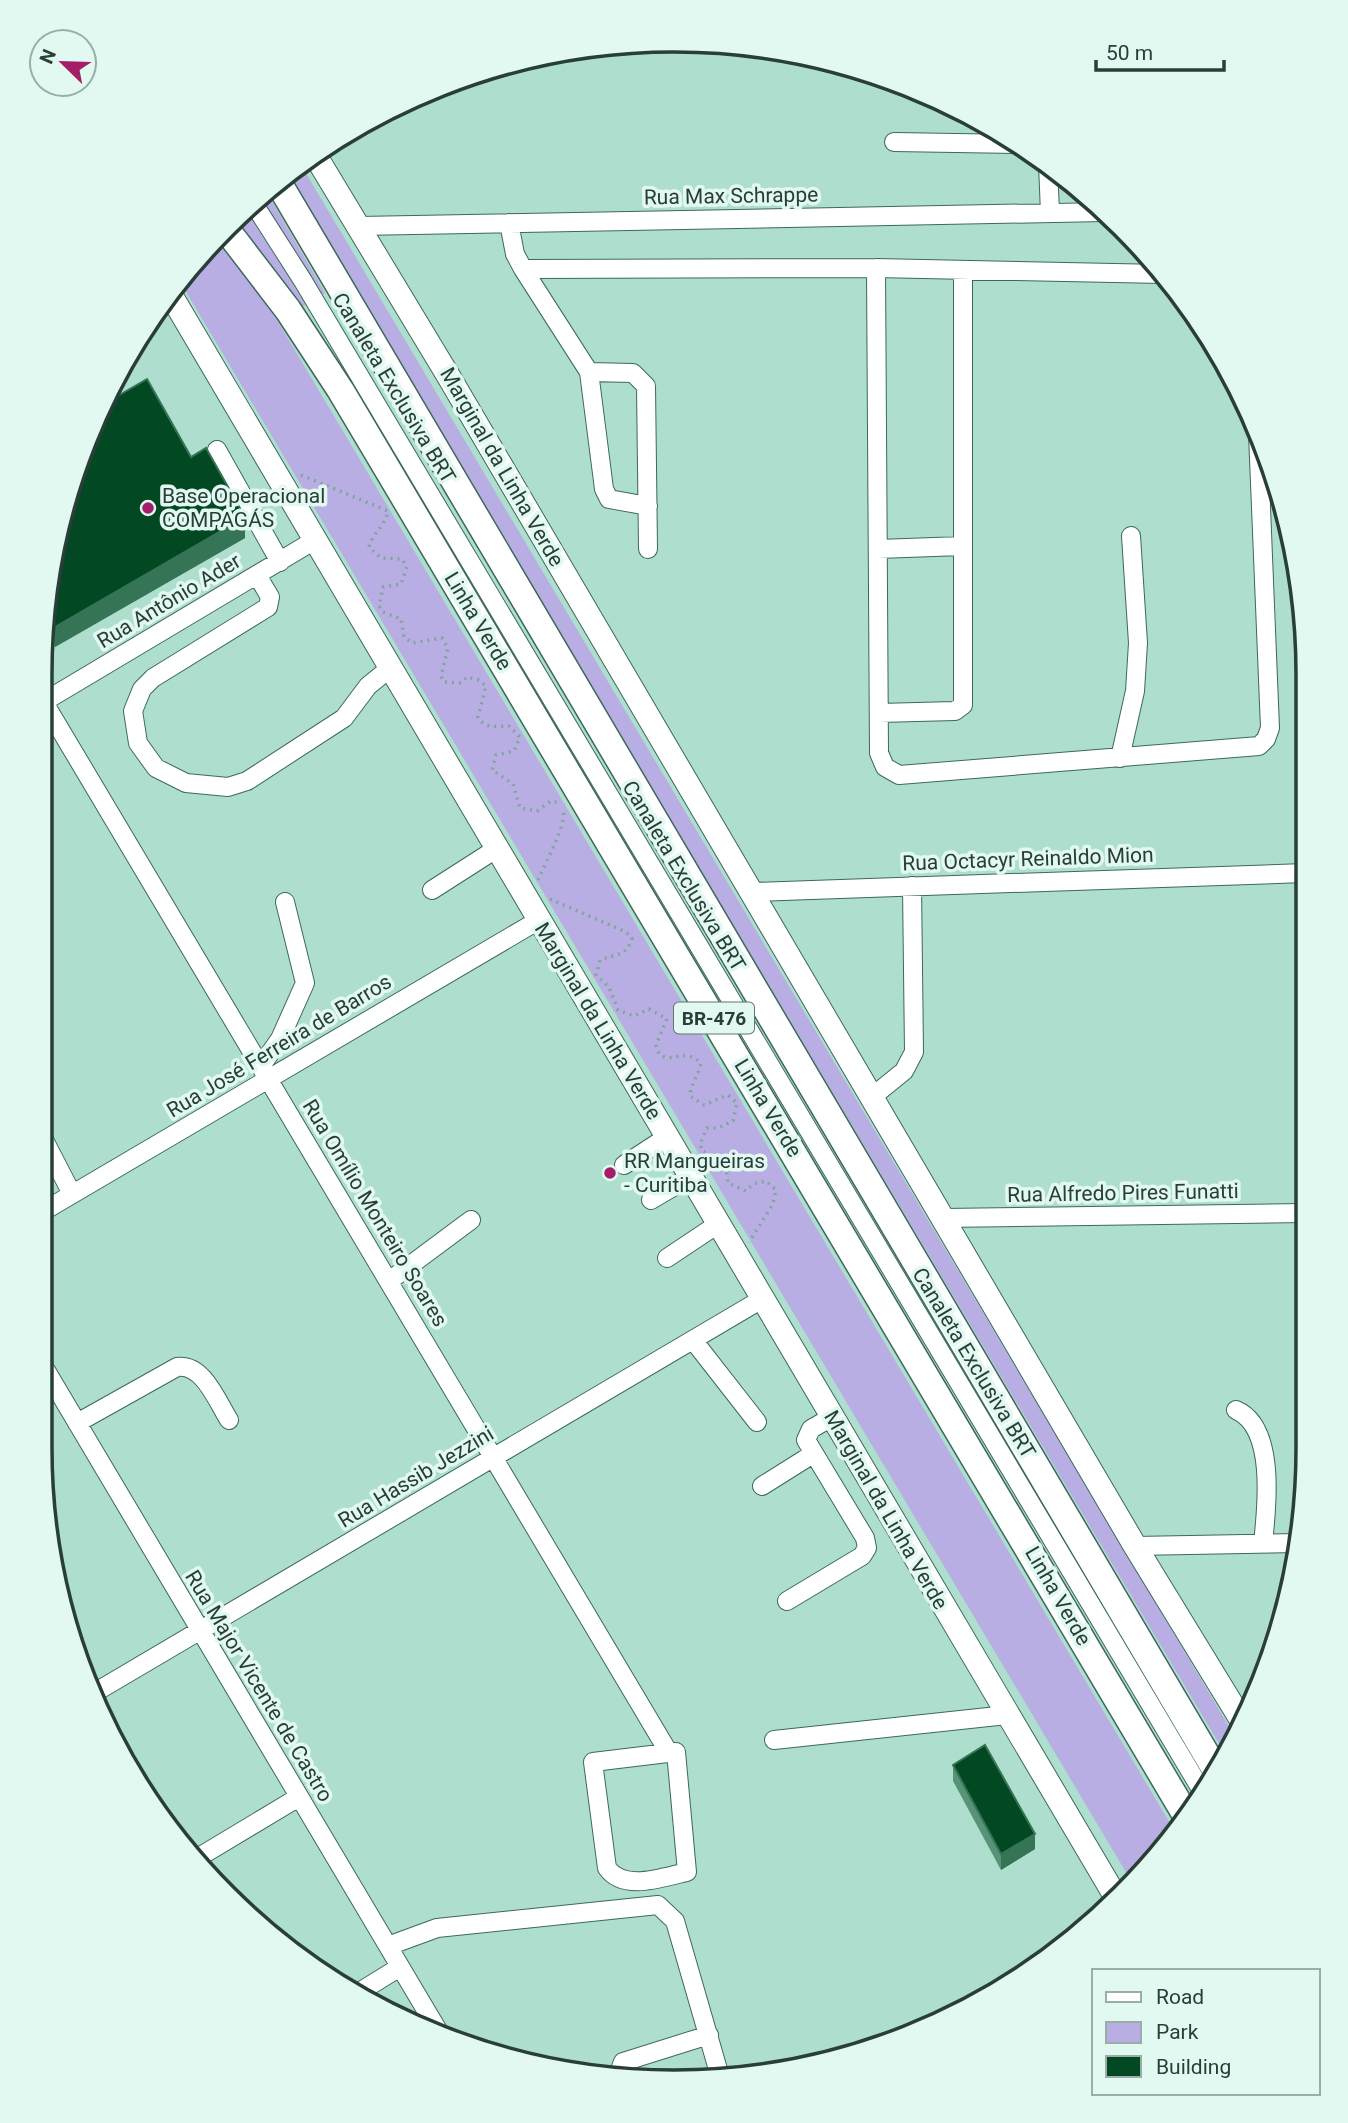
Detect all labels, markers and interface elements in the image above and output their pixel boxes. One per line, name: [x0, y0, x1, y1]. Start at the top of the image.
north arrow: [28, 28, 98, 98]
scale bar: [1096, 28, 1224, 72]
text: 50 m: [1106, 41, 1153, 65]
text: N: [35, 46, 61, 67]
street label: Rua Max Schrappe: [644, 182, 818, 210]
street label: Canaleta Exclusiva BRT: [328, 288, 461, 488]
street label: Marginal da Linha Verde: [435, 363, 569, 571]
place label: Base Operacional COMPAGÁS: [162, 484, 325, 532]
marker: Base Operacional COMPAGÁS: [140, 500, 156, 516]
street label: Rua Antônio Ader: [93, 549, 245, 653]
street label: Linha Verde: [439, 568, 517, 674]
street label: Canaleta Exclusiva BRT: [618, 776, 751, 976]
street label: Rua Octacyr Reinaldo Mion: [902, 843, 1154, 875]
street label: Marginal da Linha Verde: [530, 918, 666, 1124]
street label: Rua José Ferreira de Barros: [162, 969, 396, 1123]
road number: BR-476: [674, 1002, 754, 1034]
street label: Linha Verde: [729, 1055, 807, 1161]
street label: Rua Omílio Monteiro Soares: [298, 1095, 452, 1331]
place label: RR Mangueiras - Curitiba: [624, 1149, 765, 1197]
marker: RR Mangueiras - Curitiba: [602, 1165, 618, 1181]
street label: Rua Alfredo Pires Funatti: [1007, 1179, 1239, 1207]
street label: Canaleta Exclusiva BRT: [908, 1263, 1041, 1463]
street label: Marginal da Linha Verde: [819, 1406, 953, 1614]
street label: Rua Hassib Jezzini: [334, 1421, 498, 1533]
street label: Linha Verde: [1020, 1542, 1096, 1650]
street label: Rua Major Vicente de Castro: [180, 1566, 338, 1806]
legend: [1092, 1969, 1320, 2095]
text: Road: [1156, 1985, 1204, 2009]
text: Park: [1156, 2020, 1199, 2044]
text: Building: [1156, 2055, 1231, 2079]

